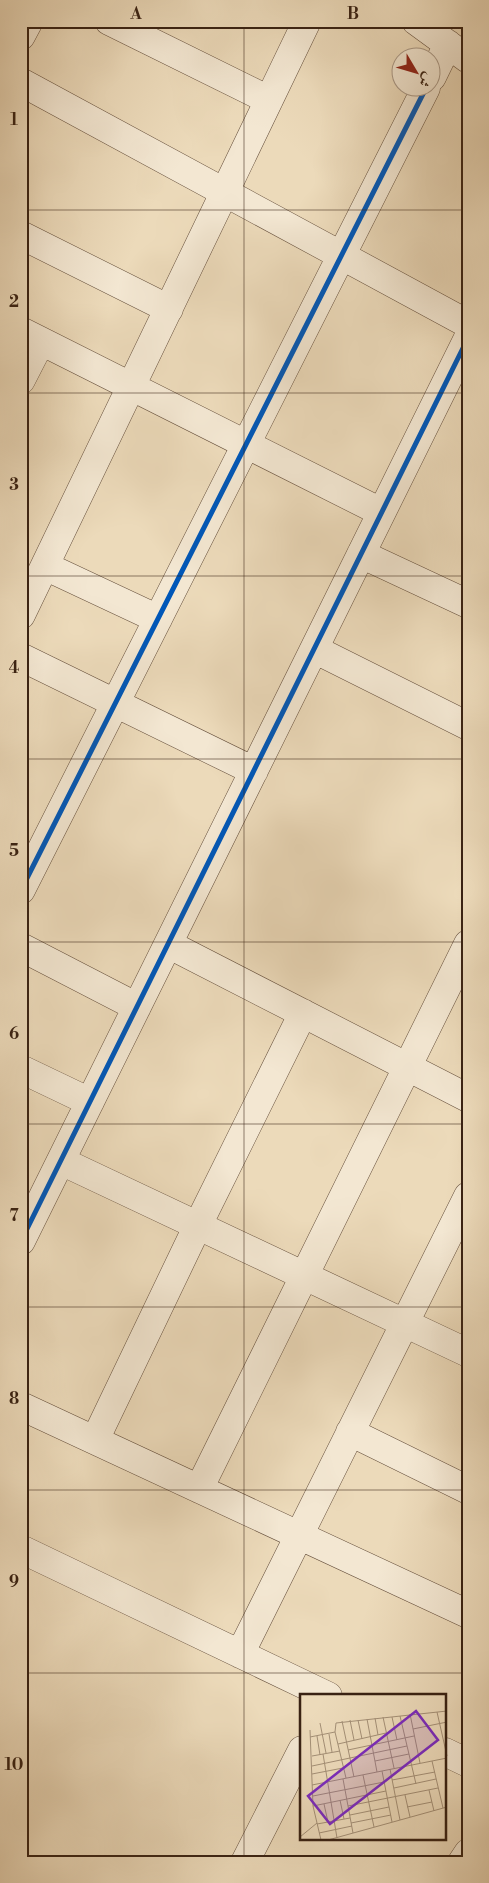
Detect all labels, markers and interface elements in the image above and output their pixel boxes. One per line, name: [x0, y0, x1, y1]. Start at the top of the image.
text: A: [129, 4, 142, 24]
text: B: [347, 4, 359, 24]
north arrow: [392, 48, 442, 98]
text: ش: [414, 68, 437, 90]
text: 1: [10, 110, 18, 130]
text: 2: [9, 292, 19, 312]
text: 3: [9, 475, 19, 495]
text: 4: [9, 658, 20, 678]
text: 5: [9, 841, 19, 861]
text: 6: [9, 1024, 19, 1044]
text: 7: [9, 1206, 19, 1226]
text: 8: [9, 1389, 19, 1409]
text: 9: [9, 1572, 19, 1592]
inset map: [300, 1694, 446, 1840]
text: 10: [5, 1755, 23, 1775]

